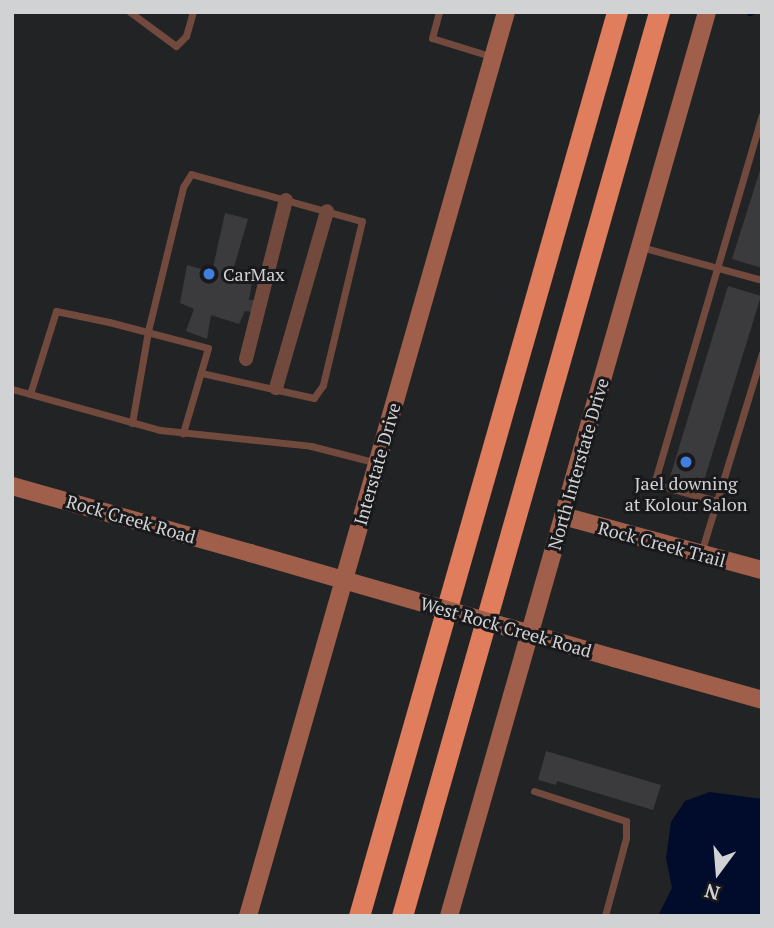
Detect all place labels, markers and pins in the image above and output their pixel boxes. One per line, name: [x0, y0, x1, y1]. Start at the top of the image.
place label: CarMax: [223, 263, 285, 285]
marker: CarMax: [201, 266, 217, 282]
marker: Jael downing at Kolour Salon: [678, 454, 694, 470]
place label: Jael downing at Kolour Salon: [625, 473, 747, 516]

